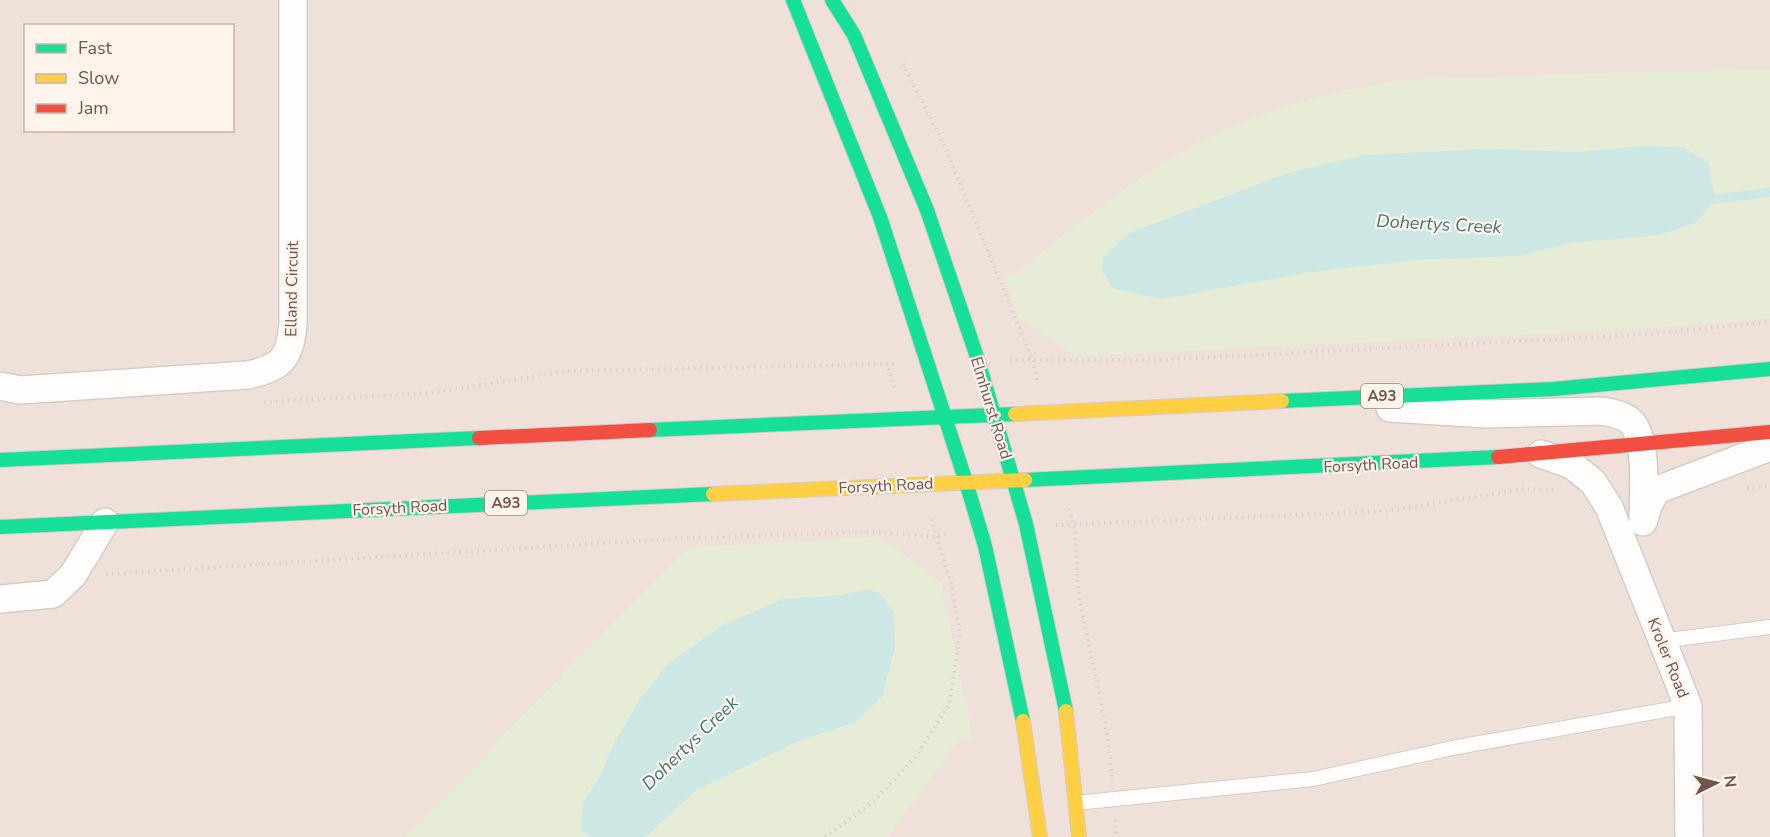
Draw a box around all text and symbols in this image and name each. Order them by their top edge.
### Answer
legend [24,24,234,132]
text: Fast [78,36,113,60]
text: Slow [78,66,119,90]
text: Jam [77,96,109,120]
water label: Dohertys Creek [1376,209,1503,239]
street label: Elland Circuit [280,241,304,337]
street label: Elmhurst Road [965,354,1017,462]
road number: A93 [1361,384,1403,408]
street label: Forsyth Road [1323,452,1419,478]
street label: Forsyth Road [838,473,934,499]
road number: A93 [485,491,527,515]
street label: Forsyth Road [352,495,448,521]
street label: Kroler Road [1642,615,1694,701]
water label: Dohertys Creek [637,690,744,795]
north arrow [1686,753,1746,813]
text: N [1718,774,1741,789]

